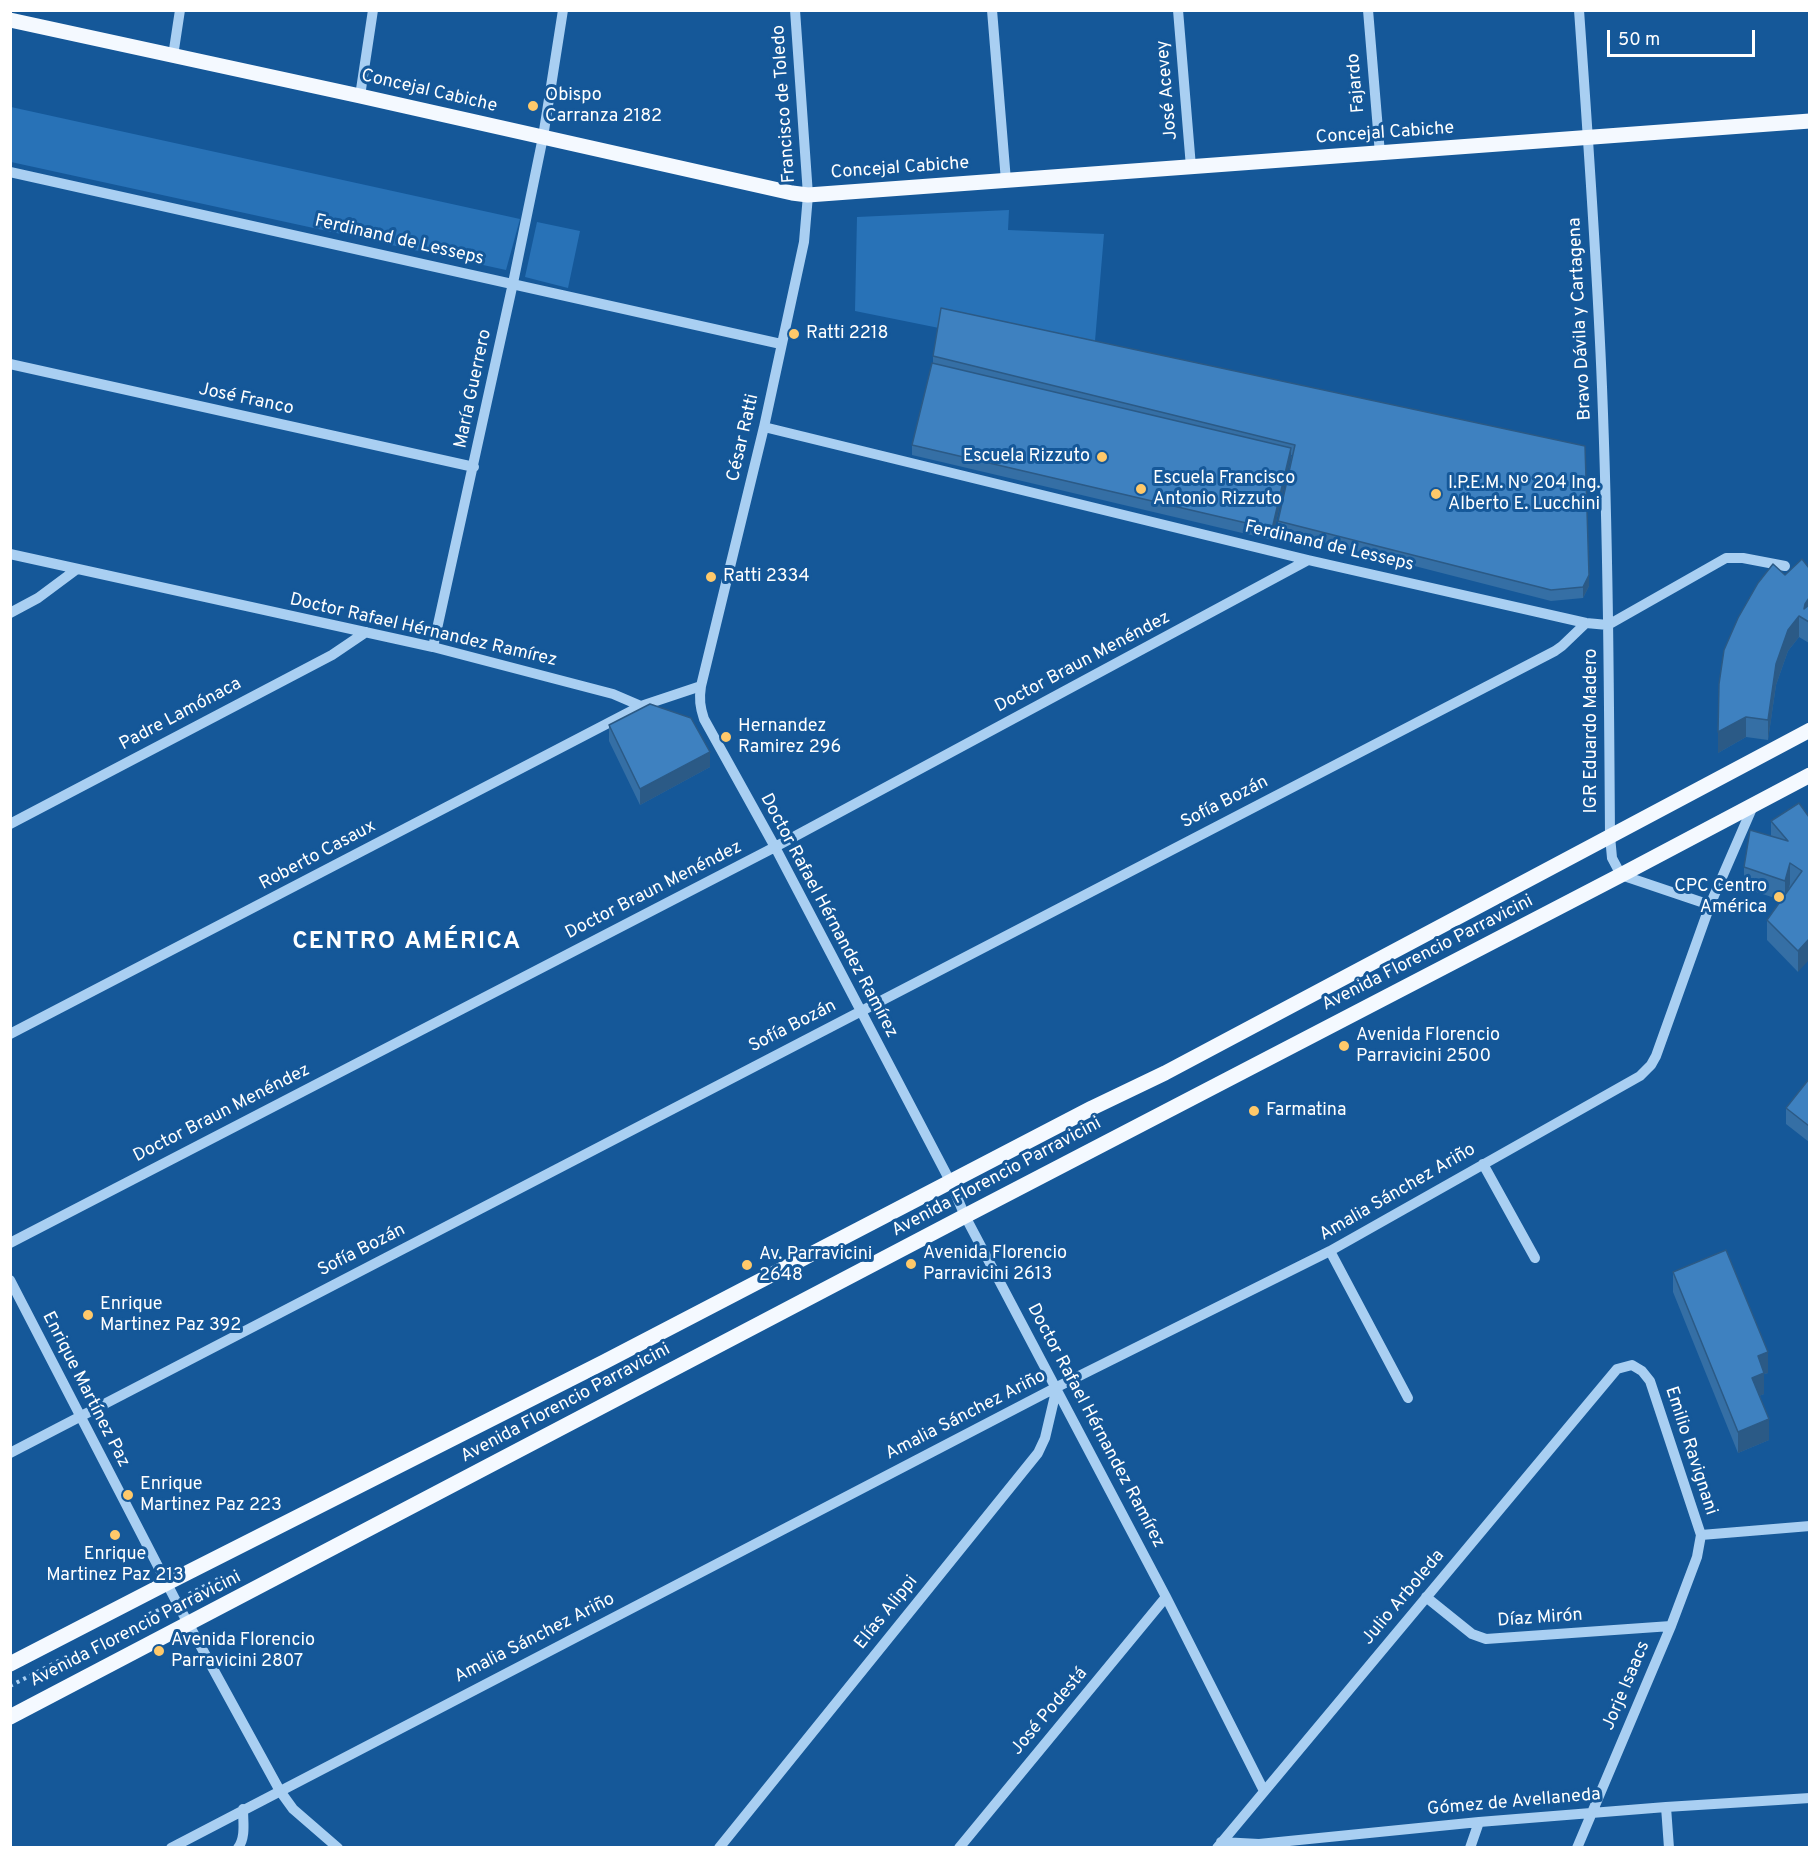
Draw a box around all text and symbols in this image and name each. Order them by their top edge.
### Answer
scale bar [1610,18,1758,56]
street label: Francisco de Toledo [769,24,801,184]
text: 50 m [1618,29,1660,52]
street label: José Acevey [1153,39,1183,141]
street label: Fajardo [1344,52,1370,114]
street label: Concejal Cabiche [359,66,499,118]
place label: Obispo Carranza 2182 [545,85,662,128]
marker: Obispo Carranza 2182 [526,99,540,113]
street label: Concejal Cabiche [1315,118,1455,150]
street label: Concejal Cabiche [830,153,970,185]
street label: Ferdinand de Lesseps [312,211,486,271]
street label: Bravo Dávila y Cartagena [1565,217,1597,421]
place label: Ratti 2218 [806,323,889,345]
marker: Ratti 2218 [787,327,801,341]
street label: María Guerrero [451,328,497,450]
street label: José Franco [197,379,295,421]
street label: César Ratti [723,392,765,484]
place label: Escuela Rizzuto [963,446,1090,468]
marker: Escuela Rizzuto [1095,450,1109,464]
place label: Escuela Francisco Antonio Rizzuto [1153,468,1295,510]
place label: I.P.E.M. Nº 204 Ing. Alberto E. Lucchini [1448,473,1601,516]
marker: Escuela Francisco Antonio Rizzuto [1134,482,1148,496]
marker: I.P.E.M. Nº 204 Ing. Alberto E. Lucchini [1429,487,1443,501]
street label: Ferdinand de Lesseps [1242,517,1416,577]
place label: Ratti 2334 [723,566,810,588]
marker: Ratti 2334 [704,570,718,584]
street label: Doctor Rafael Hérnandez Ramírez [287,590,559,672]
street label: Doctor Braun Menéndez [992,608,1174,718]
street label: IGR Eduardo Madero [1581,648,1603,814]
street label: Padre Lamónaca [116,674,246,756]
place label: Hernandez Ramirez 296 [738,716,841,758]
marker: Hernandez Ramirez 296 [719,730,733,744]
street label: Sofía Bozán [1178,772,1272,834]
street label: Doctor Rafael Hérnandez Ramírez [754,790,902,1042]
street label: Roberto Casaux [256,816,380,896]
street label: Doctor Braun Menéndez [562,837,746,945]
place label: CPC Centro América [1674,876,1767,918]
marker: CPC Centro América [1772,890,1786,904]
street label: Avenida Florencio Parravicini [1319,891,1537,1017]
district label: CENTRO AMÉRICA [292,929,522,957]
street label: Sofía Bozán [746,996,840,1058]
place label: Avenida Florencio Parravicini 2500 [1356,1025,1500,1068]
marker: Avenida Florencio Parravicini 2500 [1337,1039,1351,1053]
street label: Doctor Braun Menéndez [130,1060,314,1168]
place label: Farmatina [1266,1100,1347,1122]
marker: Farmatina [1247,1104,1261,1118]
street label: Avenida Florencio Parravicini [889,1114,1105,1242]
street label: Amalia Sánchez Ariño [1316,1139,1480,1247]
street label: Sofía Bozán [315,1220,409,1282]
place label: Avenida Florencio Parravicini 2613 [923,1243,1067,1286]
place label: Av. Parravicini 2648 [759,1244,872,1286]
marker: Avenida Florencio Parravicini 2613 [904,1257,918,1271]
marker: Av. Parravicini 2648 [740,1258,754,1272]
place label: Enrique Martinez Paz 392 [100,1294,241,1336]
street label: Doctor Rafael Hérnandez Ramírez [1021,1300,1169,1552]
marker: Enrique Martinez Paz 392 [81,1308,95,1322]
street label: Enrique Martínez Paz [36,1309,134,1471]
street label: Avenida Florencio Parravicini [458,1340,674,1468]
street label: Amalia Sánchez Ariño [882,1366,1050,1466]
street label: Emilio Ravignani [1659,1384,1721,1518]
place label: Enrique Martinez Paz 223 [140,1474,282,1516]
marker: Enrique Martinez Paz 223 [121,1488,135,1502]
marker: Enrique Martinez Paz 213 [108,1528,122,1542]
place label: Enrique Martinez Paz 213 [46,1544,184,1586]
street label: Julio Arboleda [1358,1546,1450,1650]
street label: Avenida Florencio Parravicini [27,1567,245,1693]
street label: Elías Alippi [851,1572,923,1654]
street label: Amalia Sánchez Ariño [451,1589,619,1689]
street label: Díaz Mirón [1497,1605,1583,1633]
place label: Avenida Florencio Parravicini 2807 [171,1630,315,1672]
street label: Jorje Isaacs [1599,1638,1655,1734]
marker: Avenida Florencio Parravicini 2807 [152,1644,166,1658]
street label: José Podestá [1007,1664,1093,1760]
street label: Gómez de Avellaneda [1426,1785,1602,1821]

